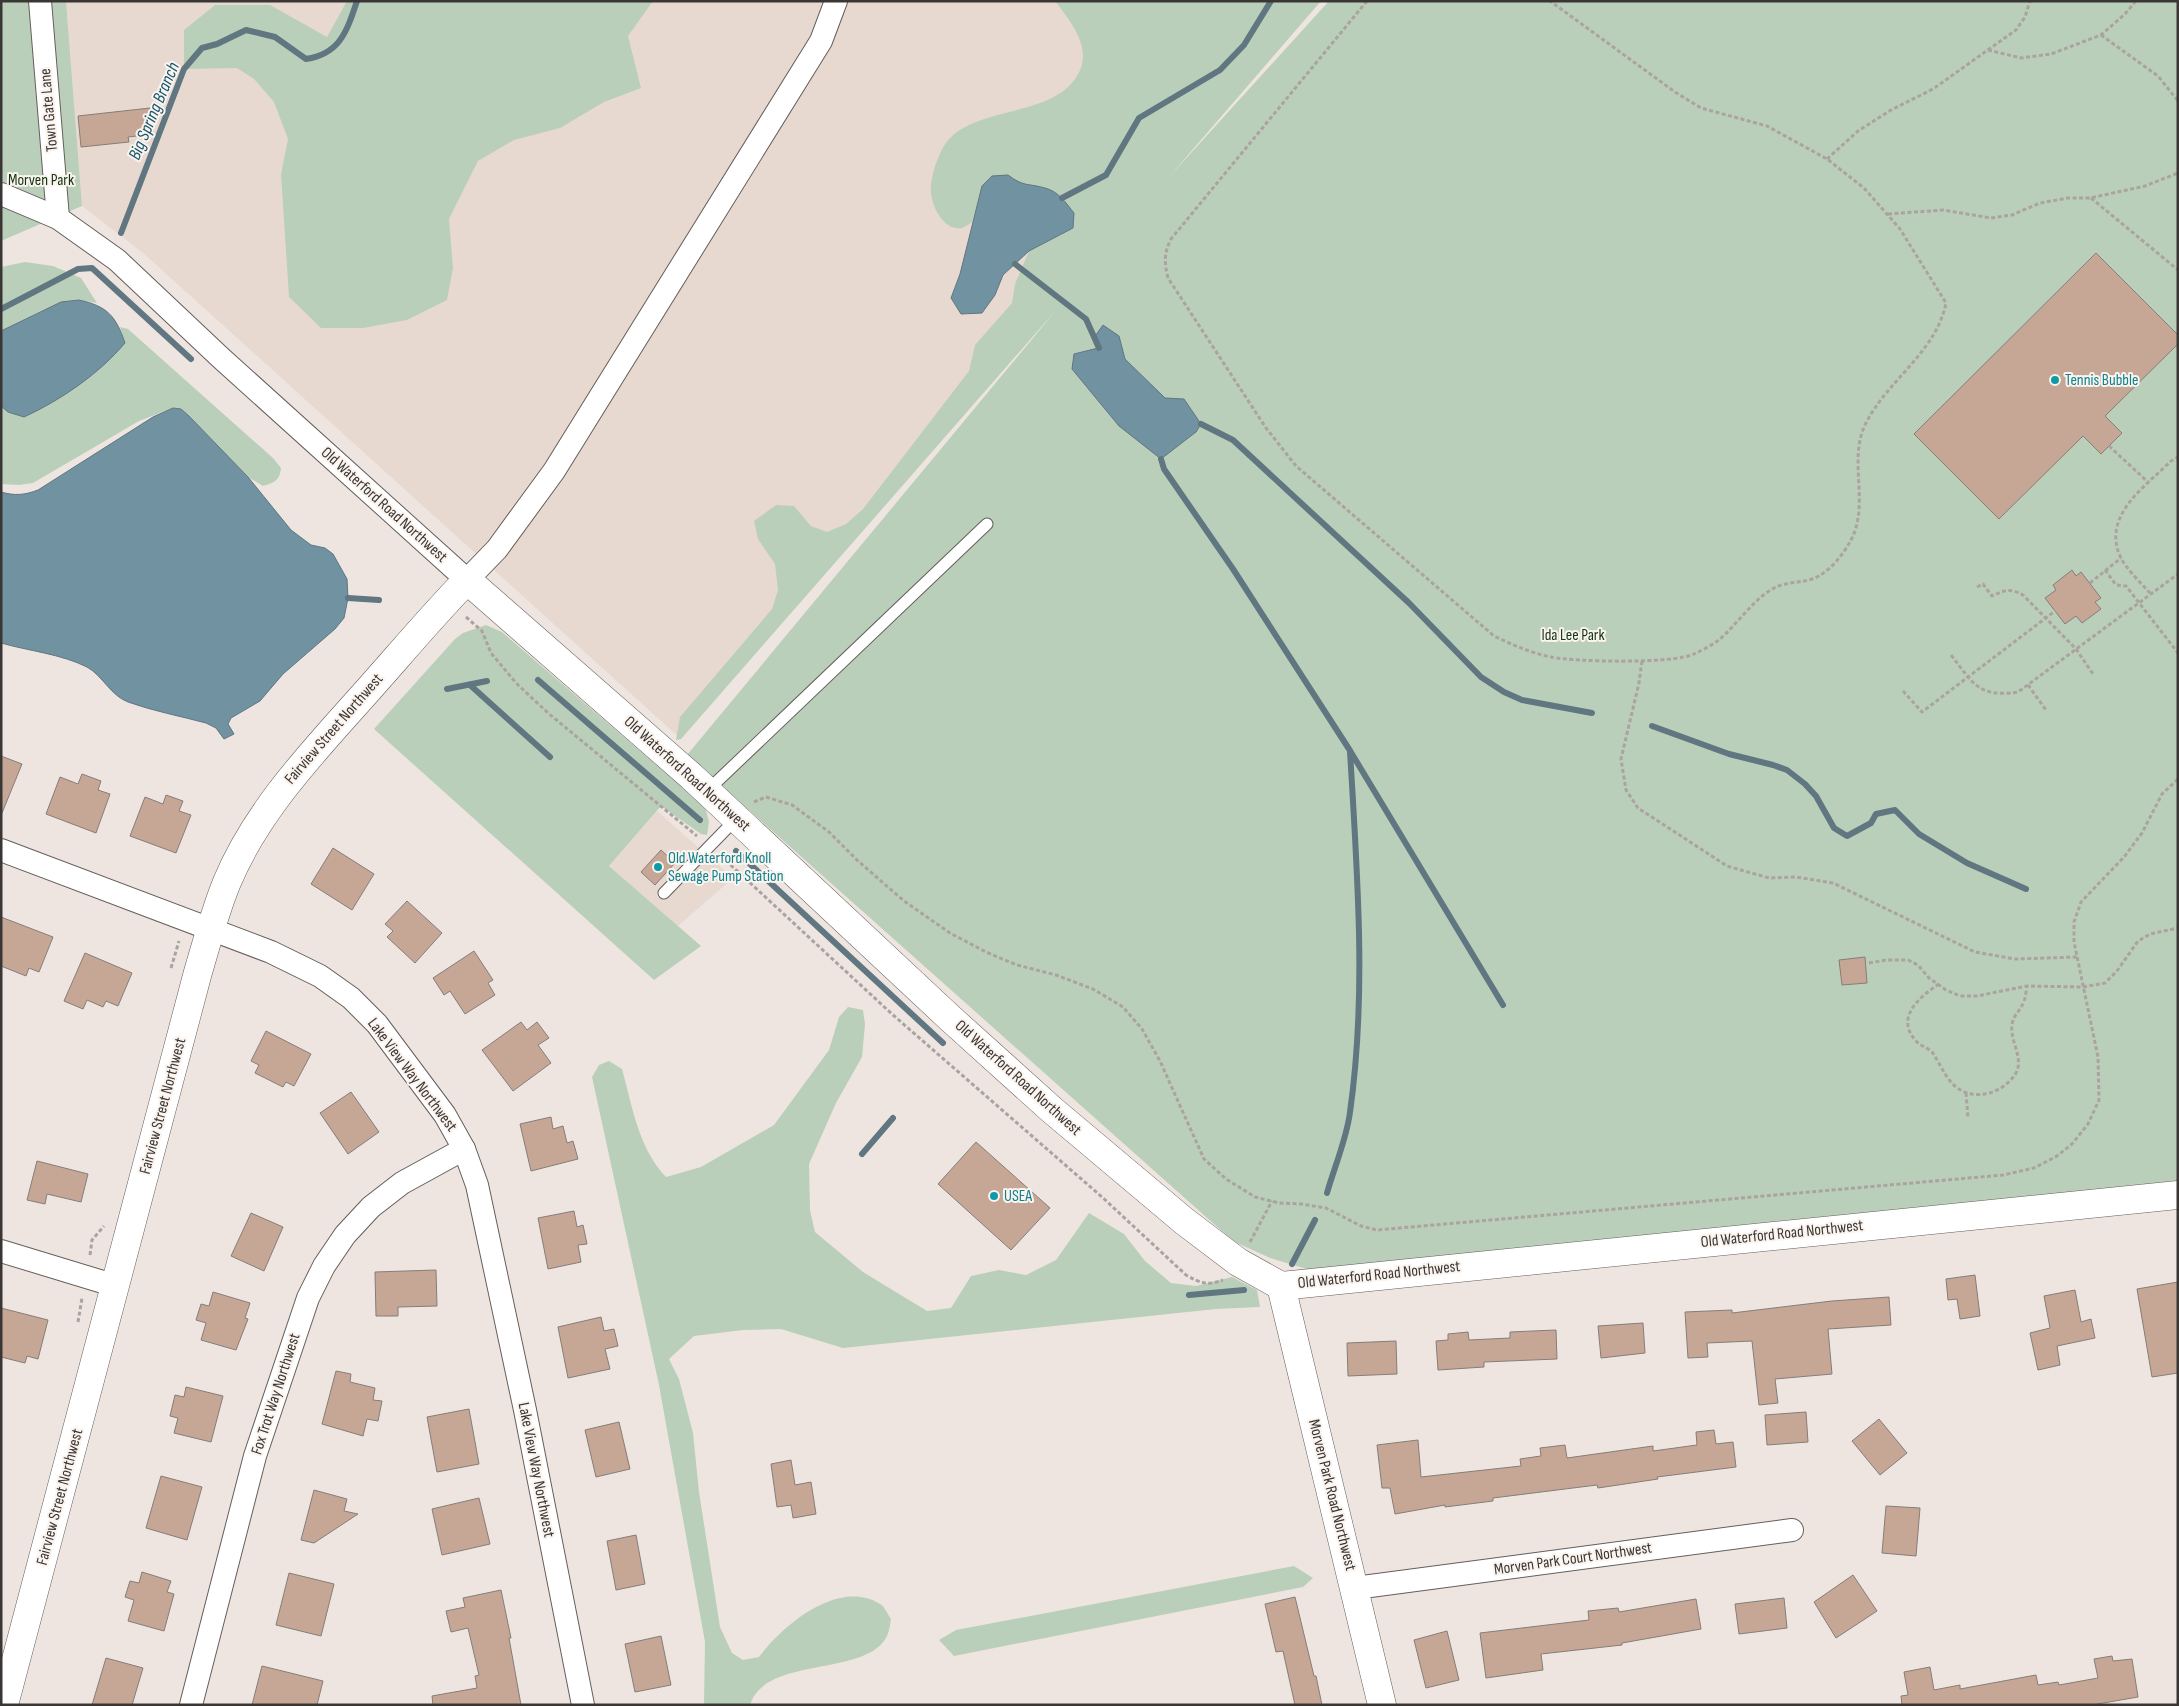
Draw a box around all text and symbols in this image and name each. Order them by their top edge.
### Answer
water label: Big Spring Branch [124,59,184,163]
street label: Town Gate Lane [36,68,62,152]
park label: Morven Park [8,171,74,190]
place label: Tennis Bubble [2065,371,2138,390]
marker: Tennis Bubble [2049,374,2061,386]
street label: Old Waterford Road Northwest [317,443,451,567]
park label: Ida Lee Park [1541,626,1605,645]
street label: Fairview Street Northwest [281,670,387,788]
street label: Old Waterford Road Northwest [620,712,754,836]
place label: Old Waterford Knoll Sewage Pump Station [668,849,784,886]
marker: Old Waterford Knoll Sewage Pump Station [652,861,664,873]
street label: Lake View Way Northwest [363,1015,461,1136]
street label: Old Waterford Road Northwest [951,1016,1085,1140]
street label: Fairview Street Northwest [136,1036,190,1176]
place label: USEA [1004,1187,1032,1206]
marker: USEA [988,1190,1000,1202]
street label: Old Waterford Road Northwest [1700,1216,1864,1252]
street label: Old Waterford Road Northwest [1297,1257,1461,1293]
street label: Fox Trot Way Northwest [247,1331,305,1457]
street label: Lake View Way Northwest [514,1401,558,1539]
street label: Morven Park Road Northwest [1304,1417,1360,1573]
street label: Fairview Street Northwest [33,1427,87,1567]
street label: Morven Park Court Northwest [1493,1539,1653,1579]

